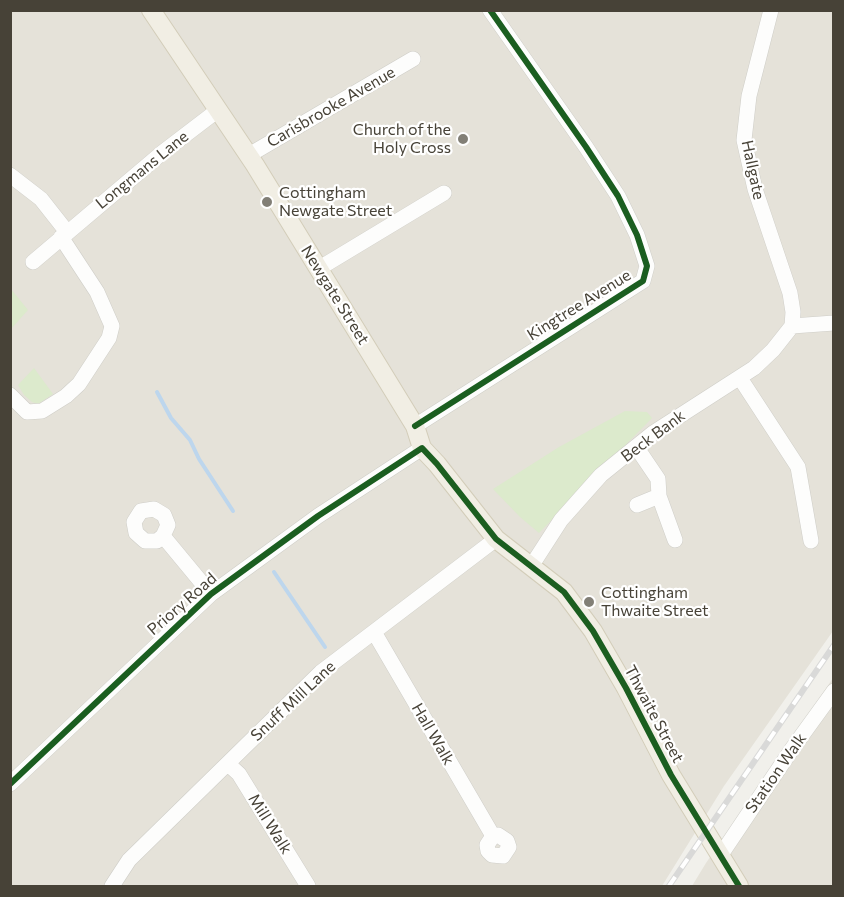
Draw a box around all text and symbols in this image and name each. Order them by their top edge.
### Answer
street label: Carisbrooke Avenue [263,62,399,152]
place label: Church of the Holy Cross [353,120,451,158]
street label: Longmans Lane [92,127,192,213]
marker: Church of the Holy Cross [456,132,470,146]
street label: Hallgate [737,139,769,201]
place label: Cottingham Newgate Street [279,183,392,221]
marker: Cottingham Newgate Street [260,195,274,209]
street label: Newgate Street [297,242,373,348]
street label: Kingtree Avenue [524,265,634,345]
street label: Beck Bank [617,406,689,466]
street label: Priory Road [144,569,220,639]
place label: Cottingham Thwaite Street [601,583,709,621]
marker: Cottingham Thwaite Street [582,595,596,609]
street label: Snuff Mill Lane [247,657,339,745]
street label: Thwaite Street [620,662,688,766]
street label: Hall Walk [408,700,458,768]
street label: Station Walk [741,729,811,817]
street label: Mill Walk [244,790,296,858]

